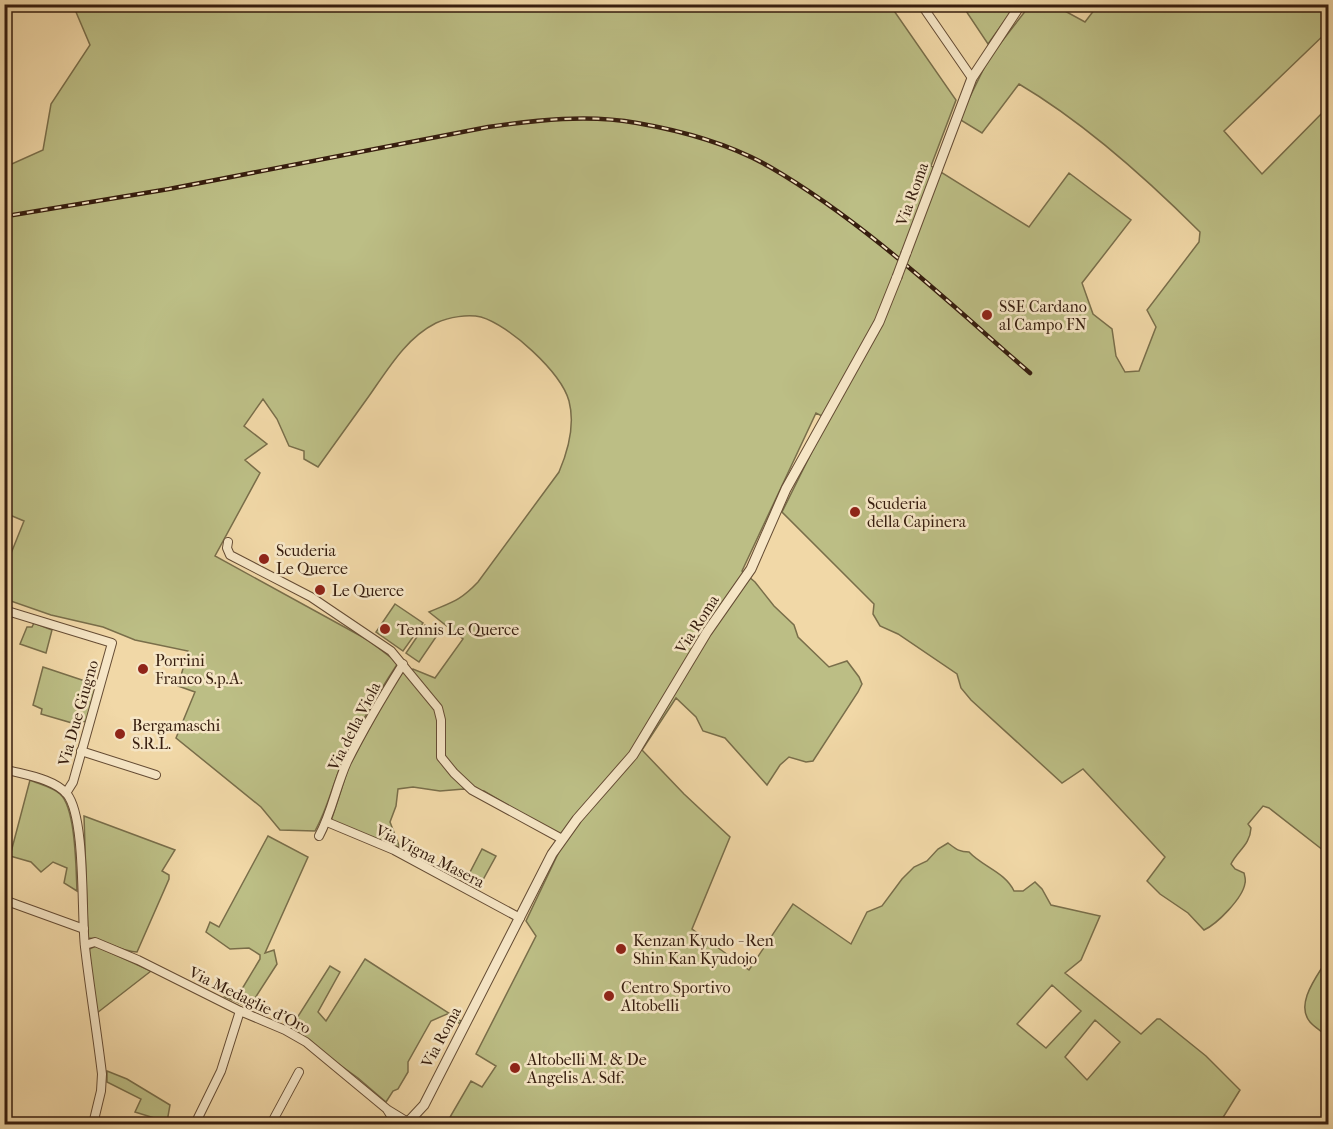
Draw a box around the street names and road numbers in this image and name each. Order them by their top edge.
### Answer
street label: Via Roma [891,159,932,229]
street label: Via Roma [670,591,723,658]
street label: Via Due Giugno [54,658,102,769]
street label: Via della Viola [323,678,385,774]
street label: Via Vigna Masera [371,820,488,892]
street label: Via Medaglie d'Oro [185,962,314,1038]
street label: Via Roma [417,1003,465,1072]

